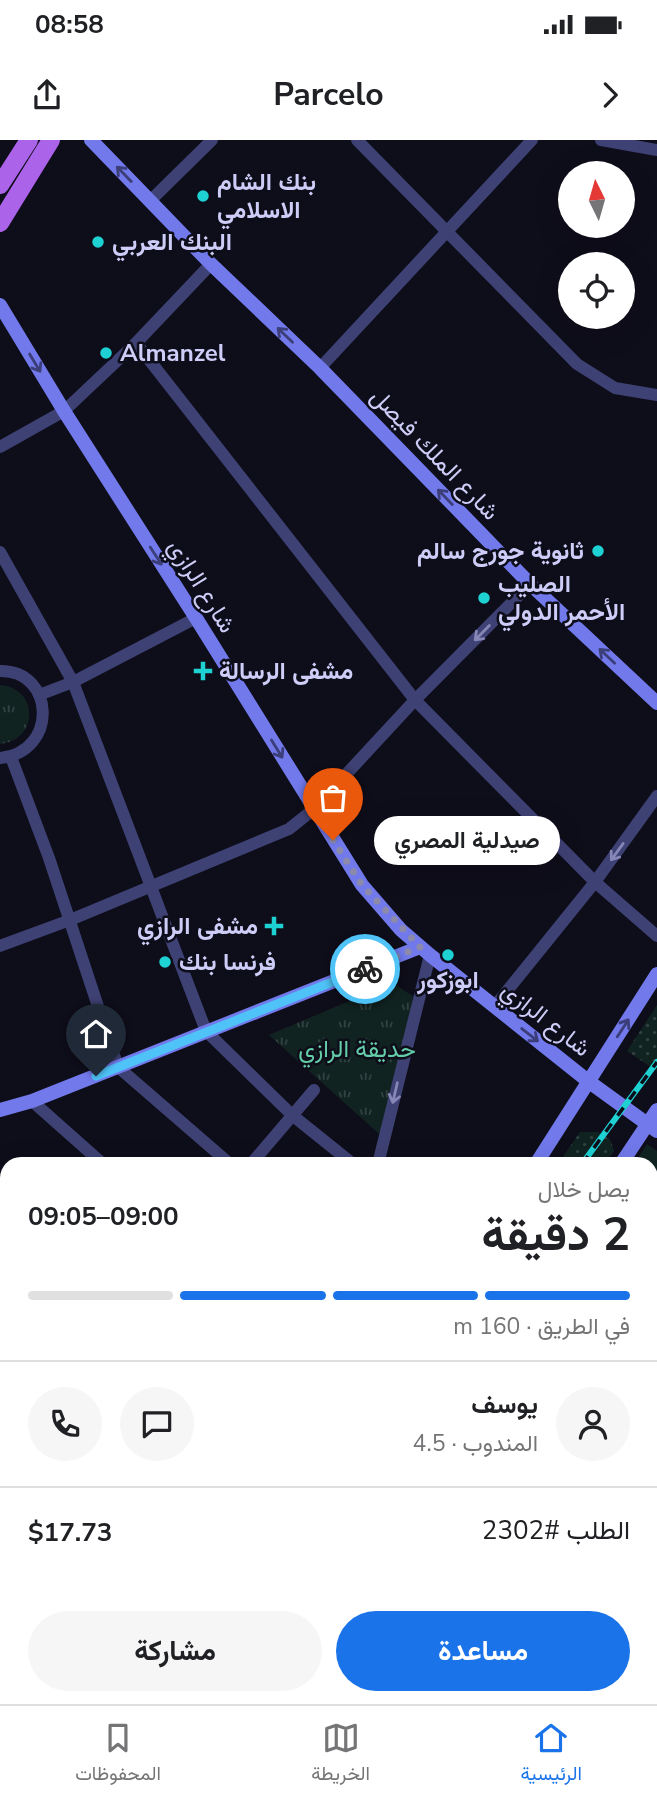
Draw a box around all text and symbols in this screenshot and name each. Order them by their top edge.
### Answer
text: 08:58 [35,7,104,42]
text: Parcelo [273,73,384,116]
icon: share [28,76,66,114]
icon: forward [591,76,629,114]
north arrow [558,161,635,238]
map controls [558,161,635,329]
one-way arrow [116,166,133,183]
place label: بنك الشام الاسلامي [217,166,316,230]
marker: بنك الشام الاسلامي [195,188,211,204]
place label: البنك العربي [112,226,232,262]
marker: البنك العربي [90,234,106,250]
button: locate [558,252,635,329]
one-way arrow [277,326,294,343]
place label: Almanzel [120,337,226,369]
marker: Almanzel [98,345,114,361]
one-way arrow [29,353,43,373]
street label: شارع الملك فيصل [364,381,506,527]
one-way arrow [437,489,454,506]
street label: شارع الرازي [158,533,243,641]
place label: ثانوية جورج سالم [417,535,584,567]
marker: ثانوية جورج سالم [590,543,606,559]
one-way arrow [149,546,164,565]
place label: الصليب الأحمر الدولي [498,568,625,632]
marker: الصليب الأحمر الدولي [476,590,492,606]
one-way arrow [473,624,490,641]
one-way arrow [599,648,616,665]
place label: مشفى الرسالة [219,655,353,687]
marker: مشفى الرسالة [193,661,213,681]
one-way arrow [270,738,284,758]
pin [303,768,363,840]
icon: bag [314,779,352,817]
callout: صيدلية المصري [375,816,560,864]
text: صيدلية المصري [394,825,540,856]
one-way arrow [610,842,625,861]
place label: مشفى الرازي [137,910,258,946]
marker: مشفى الرازي [264,916,284,936]
courier [330,934,400,1004]
place label: فرنسا بنك [179,946,276,978]
marker: ابوزكور [440,947,456,963]
icon: bike [346,950,384,988]
marker: فرنسا بنك [157,954,173,970]
place label: ابوزكور [416,964,479,996]
street label: شارع الرازي [493,974,597,1066]
pin [66,1004,126,1076]
icon: home [77,1015,115,1053]
one-way arrow [616,1018,630,1038]
one-way arrow [521,1028,539,1043]
park label: حديقة الرازي [298,1033,416,1068]
one-way arrow [388,1081,401,1104]
text: يصل خلال [538,1174,630,1205]
text: 09:00–09:05 [28,1199,179,1234]
text: 2 دقيقة [482,1203,630,1266]
text: في الطريق · 160 m [453,1311,630,1342]
button: phone [28,1387,102,1461]
button: chat [120,1387,194,1461]
text: يوسف [471,1387,538,1422]
button: person [556,1387,630,1461]
text: المندوب · 4.5 [413,1428,538,1459]
text: الطلب #2302 [482,1513,630,1548]
text: $17.73 [28,1515,112,1550]
button: مشاركة [28,1611,322,1691]
button: مساعدة [336,1611,630,1691]
tab: المحفوظات [75,1719,161,1790]
tab: الخريطة [311,1719,370,1790]
tab: الرئيسية [520,1719,582,1790]

